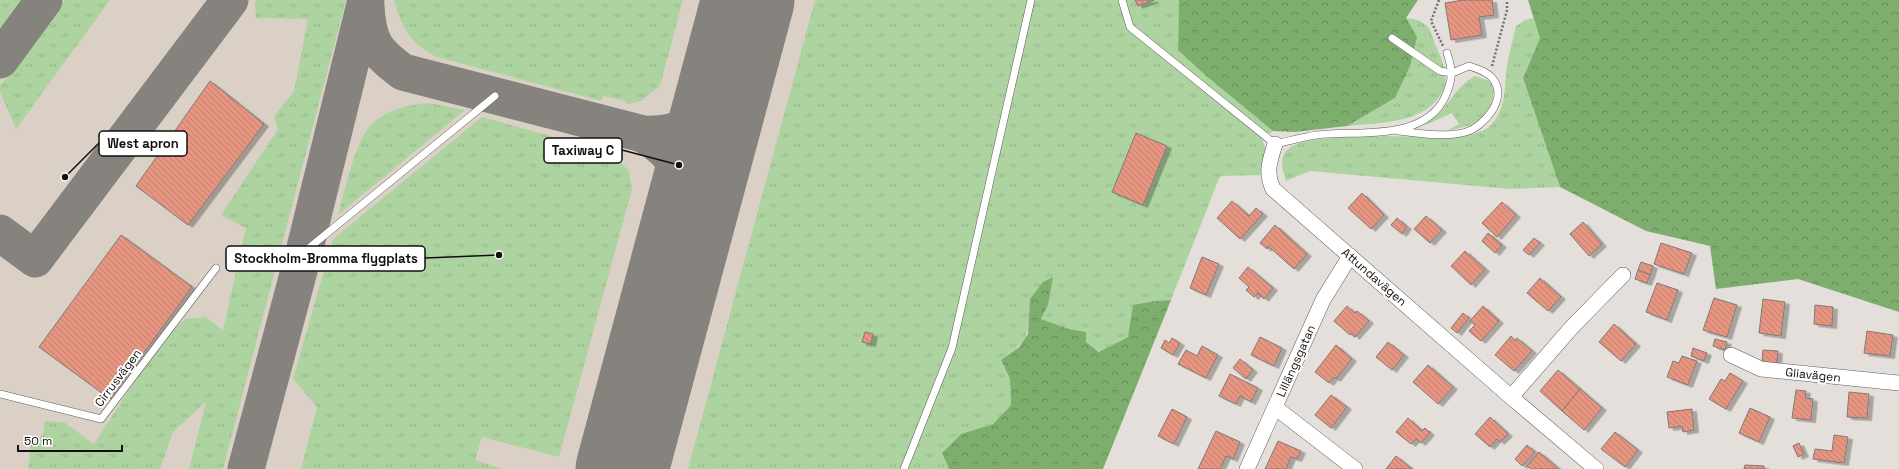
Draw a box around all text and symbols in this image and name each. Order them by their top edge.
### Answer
callout: West apron [99,131,187,156]
text: West apron [107,135,179,152]
callout: Taxiway C [544,138,622,163]
text: Taxiway C [552,142,614,159]
street label: Attundavägen [1338,244,1410,310]
callout: Stockholm-Bromma flygplats [226,246,425,271]
text: Stockholm-Bromma flygplats [234,250,418,267]
street label: Lillängsgatan [1273,322,1319,400]
street label: Cirrusvägen [91,346,145,410]
street label: Gliavägen [1785,364,1841,386]
scale bar [18,427,122,453]
text: 50 m [24,433,52,449]

